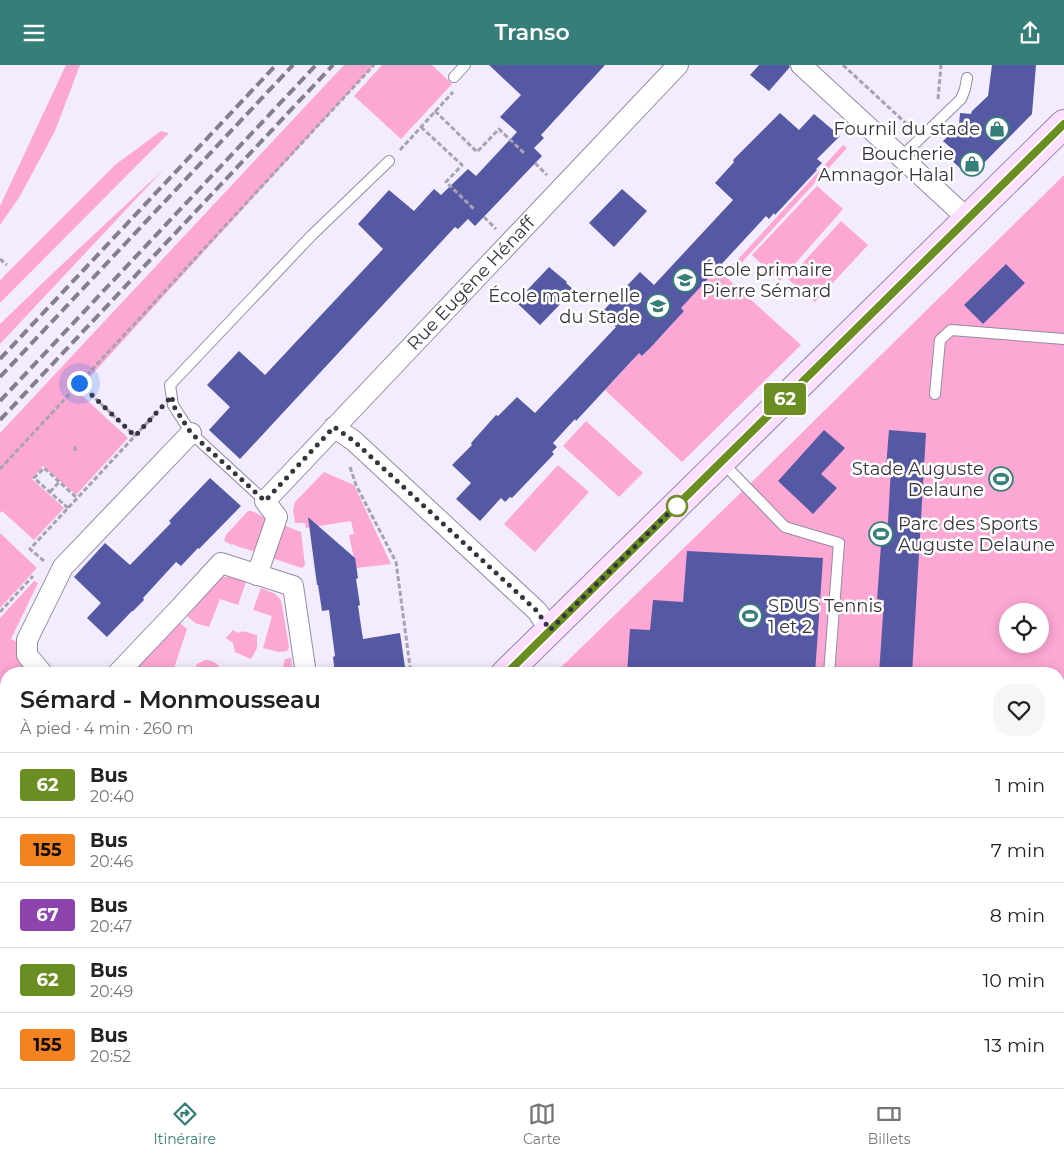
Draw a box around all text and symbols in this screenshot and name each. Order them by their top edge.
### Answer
icon: menu [20,19,48,47]
text: Transo [494,19,570,46]
icon: share [1016,19,1044,47]
shop icon: Fournil du stade [984,116,1010,142]
place label: Fournil du stade [833,118,980,140]
place label: Boucherie Amnagor Halal [818,143,954,186]
shop icon: Boucherie Amnagor Halal [959,151,985,177]
street label: Rue Eugène Hénaff [402,211,540,355]
place label: École primaire Pierre Sémard [702,259,832,302]
school or university icon: École primaire Pierre Sémard [672,267,698,293]
place label: École maternelle du Stade [488,285,640,328]
school or university icon: École maternelle du Stade [645,293,671,319]
your location [67,371,92,396]
line badge: 62 [762,383,808,415]
text: 62 [774,388,796,410]
place label: Stade Auguste Delaune [852,458,984,501]
sports icon: Stade Auguste Delaune [988,466,1014,492]
unlabelled marker [666,495,688,517]
place label: Parc des Sports Auguste Delaune [898,513,1055,556]
sports icon: Parc des Sports Auguste Delaune [868,521,894,547]
place label: SDUS Tennis 1 et 2 [768,595,882,638]
sports icon: SDUS Tennis 1 et 2 [737,603,763,629]
map controls [999,603,1049,653]
button: locate [999,603,1049,653]
button: heart [993,684,1045,736]
text: Sémard - Monmousseau [20,685,321,714]
text: À pied · 4 min · 260 m [20,719,194,738]
text: Bus [90,764,128,787]
text: 62 [36,774,59,796]
text: 1 min [995,774,1045,797]
text: 20:40 [90,787,134,806]
text: Bus [90,829,128,852]
text: 155 [33,839,62,861]
text: 7 min [991,839,1045,862]
text: 20:46 [90,852,133,871]
text: Bus [90,894,128,917]
text: 67 [36,904,59,926]
text: 8 min [990,904,1045,927]
text: 20:47 [90,917,132,936]
text: Bus [90,959,128,982]
text: 62 [36,969,59,991]
text: 10 min [982,969,1045,992]
text: 20:49 [90,982,133,1001]
text: Bus [90,1024,128,1047]
text: 155 [33,1034,62,1056]
text: 13 min [984,1034,1045,1057]
text: 20:52 [90,1047,131,1066]
tab: Itinéraire [153,1100,216,1148]
tab: Carte [523,1100,561,1148]
tab: Billets [868,1100,911,1148]

